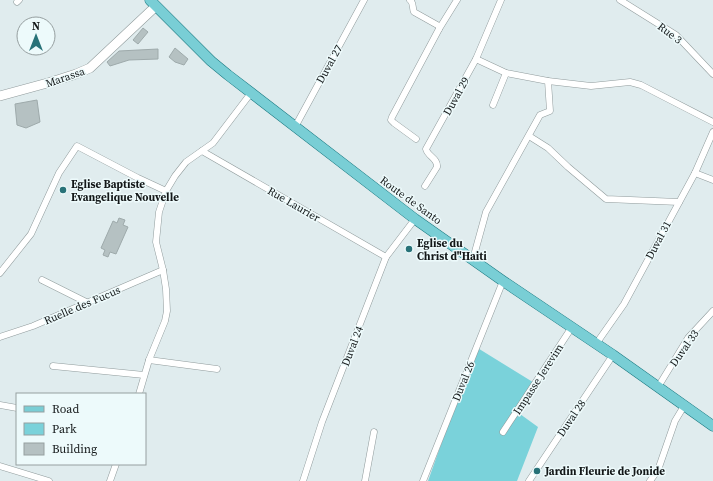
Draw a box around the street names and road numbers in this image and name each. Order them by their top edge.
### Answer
street label: Rue 3 [654,19,685,48]
street label: Duval 27 [313,42,346,86]
street label: Marassa [44,64,87,91]
street label: Duval 29 [440,74,473,118]
street label: Route de Santo [377,173,445,228]
street label: Rue Laurier [265,183,323,226]
street label: Duval 31 [642,218,675,262]
street label: Ruelle des Fucus [42,282,123,328]
street label: Duval 24 [338,324,367,368]
street label: Duval 33 [666,326,703,370]
street label: Impasse Jerevim [510,341,567,418]
street label: Duval 26 [449,359,478,403]
street label: Duval 28 [554,397,589,440]

